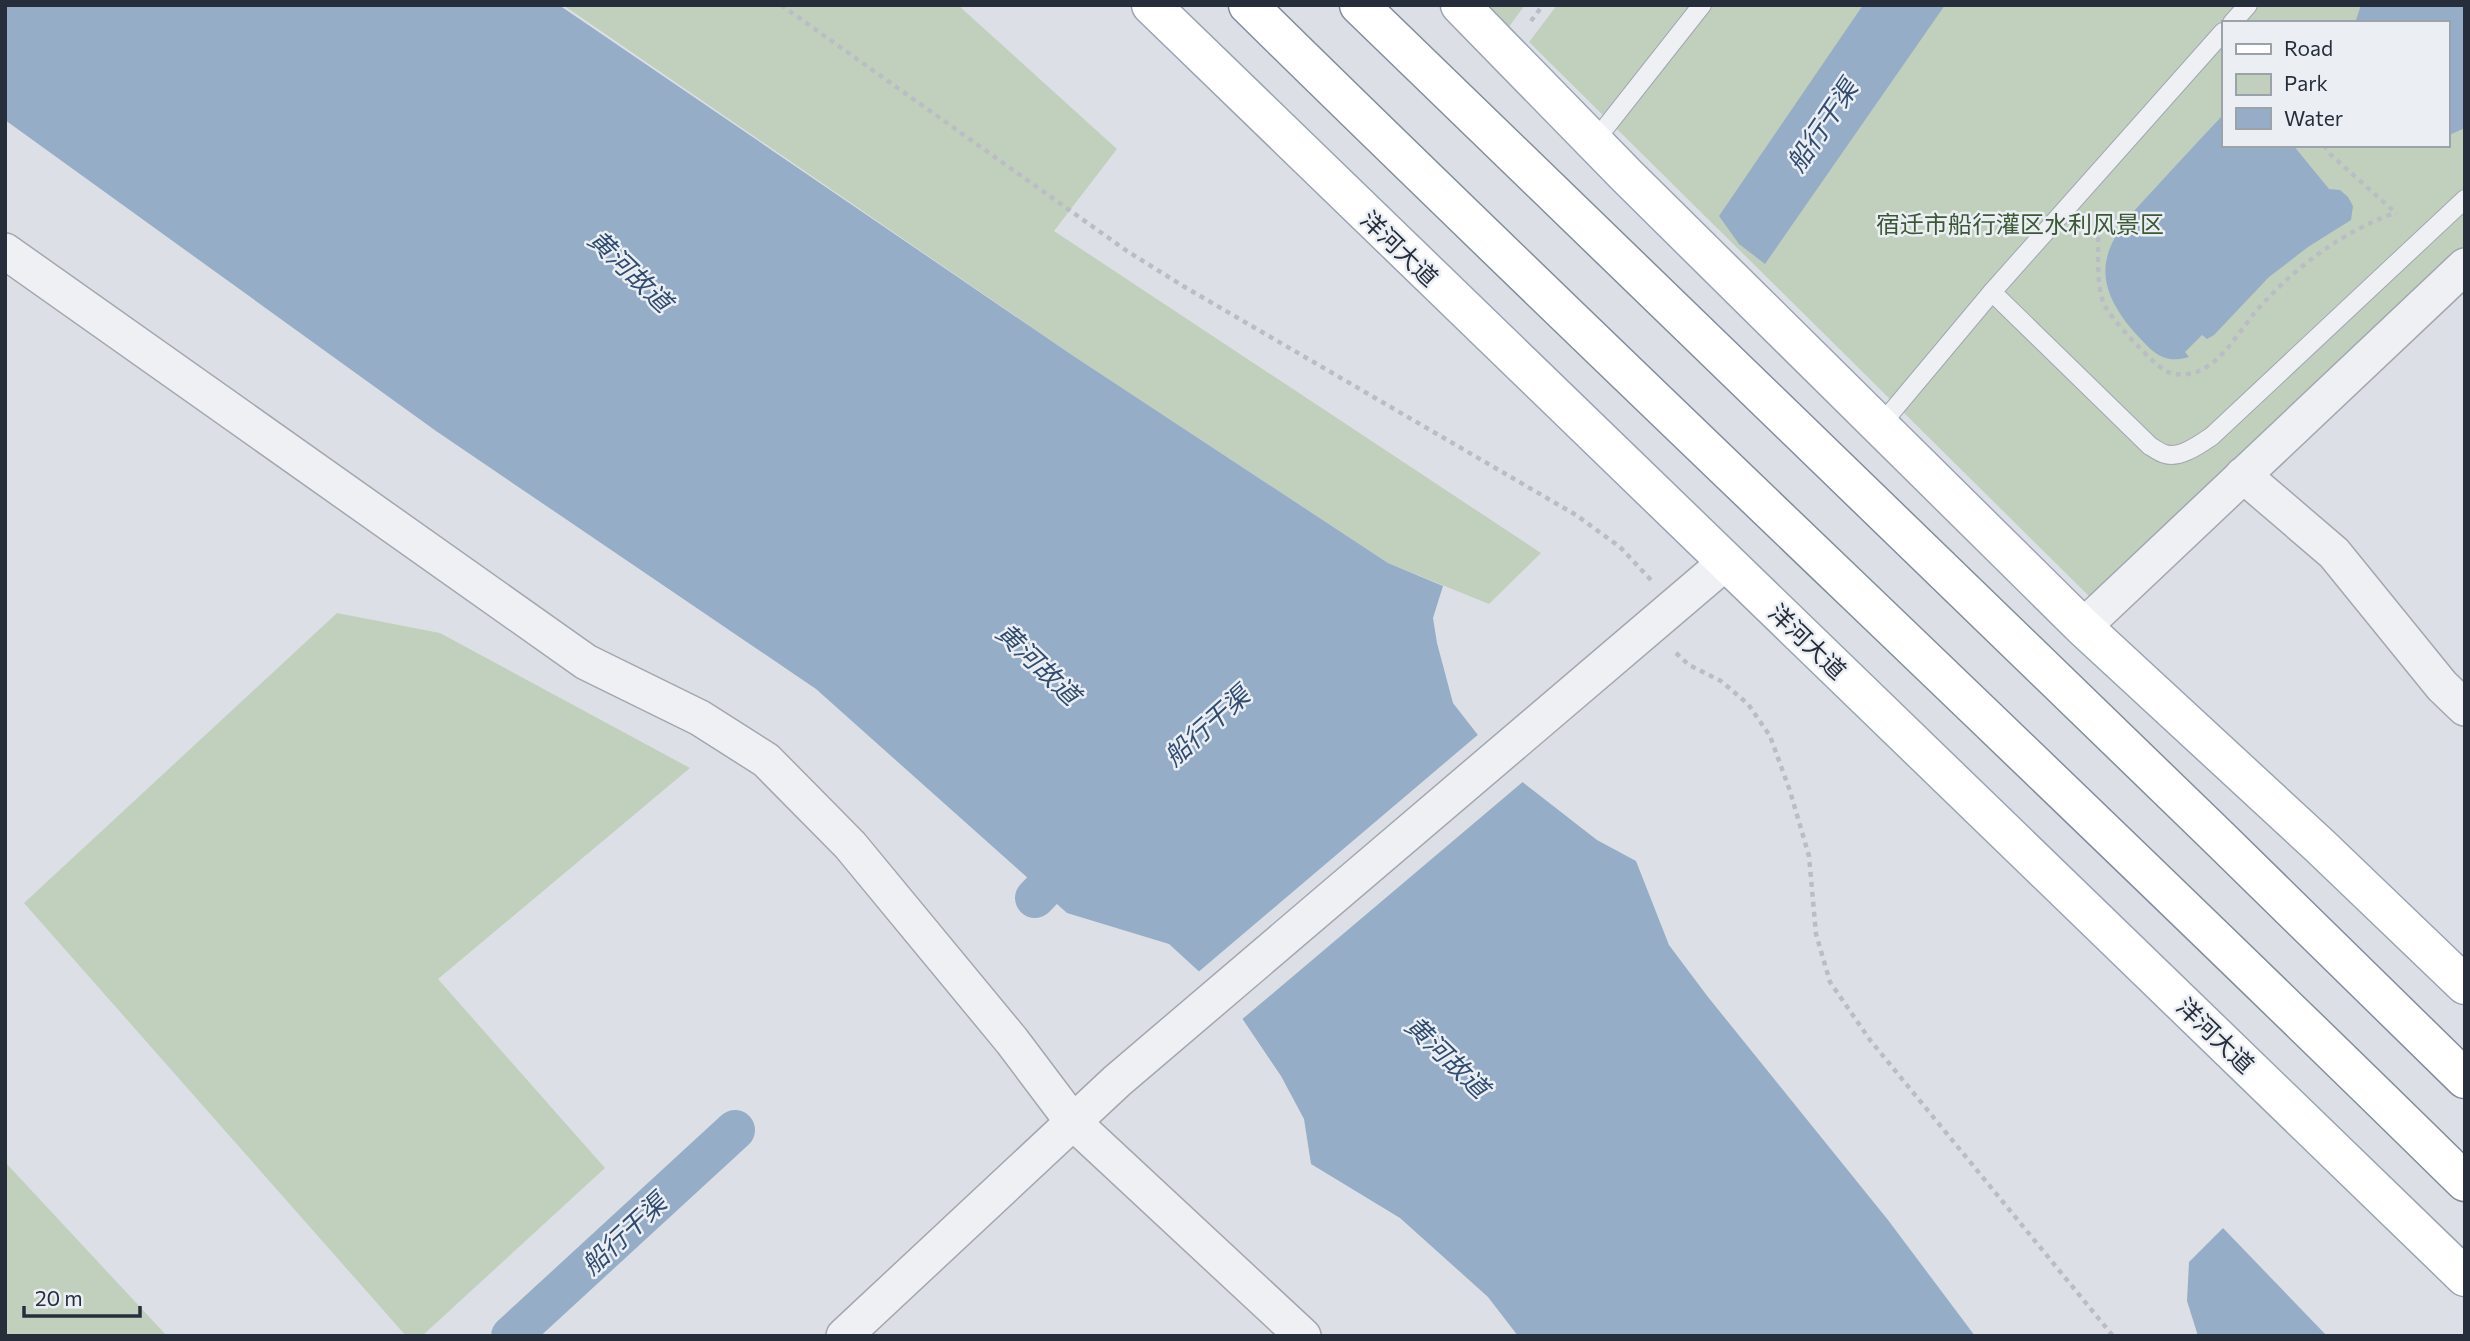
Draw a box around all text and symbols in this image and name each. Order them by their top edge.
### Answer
legend [2222,21,2449,147]
text: Road [2284,35,2333,60]
water label: 船行干渠 [1779,70,1865,177]
text: Park [2284,70,2328,95]
text: Water [2284,105,2343,130]
street label: 洋河大道 [1355,204,1445,292]
park label: 宿迁市船行灌区水利风景区 [1876,209,2164,238]
water label: 黄河故道 [583,223,682,320]
street label: 洋河大道 [1763,597,1853,685]
water label: 黄河故道 [991,616,1090,713]
water label: 船行干渠 [1157,676,1258,771]
street label: 洋河大道 [2171,991,2261,1079]
water label: 黄河故道 [1400,1009,1499,1106]
water label: 船行干渠 [574,1183,675,1280]
scale bar [24,1274,140,1318]
text: 20 m [35,1285,83,1310]

